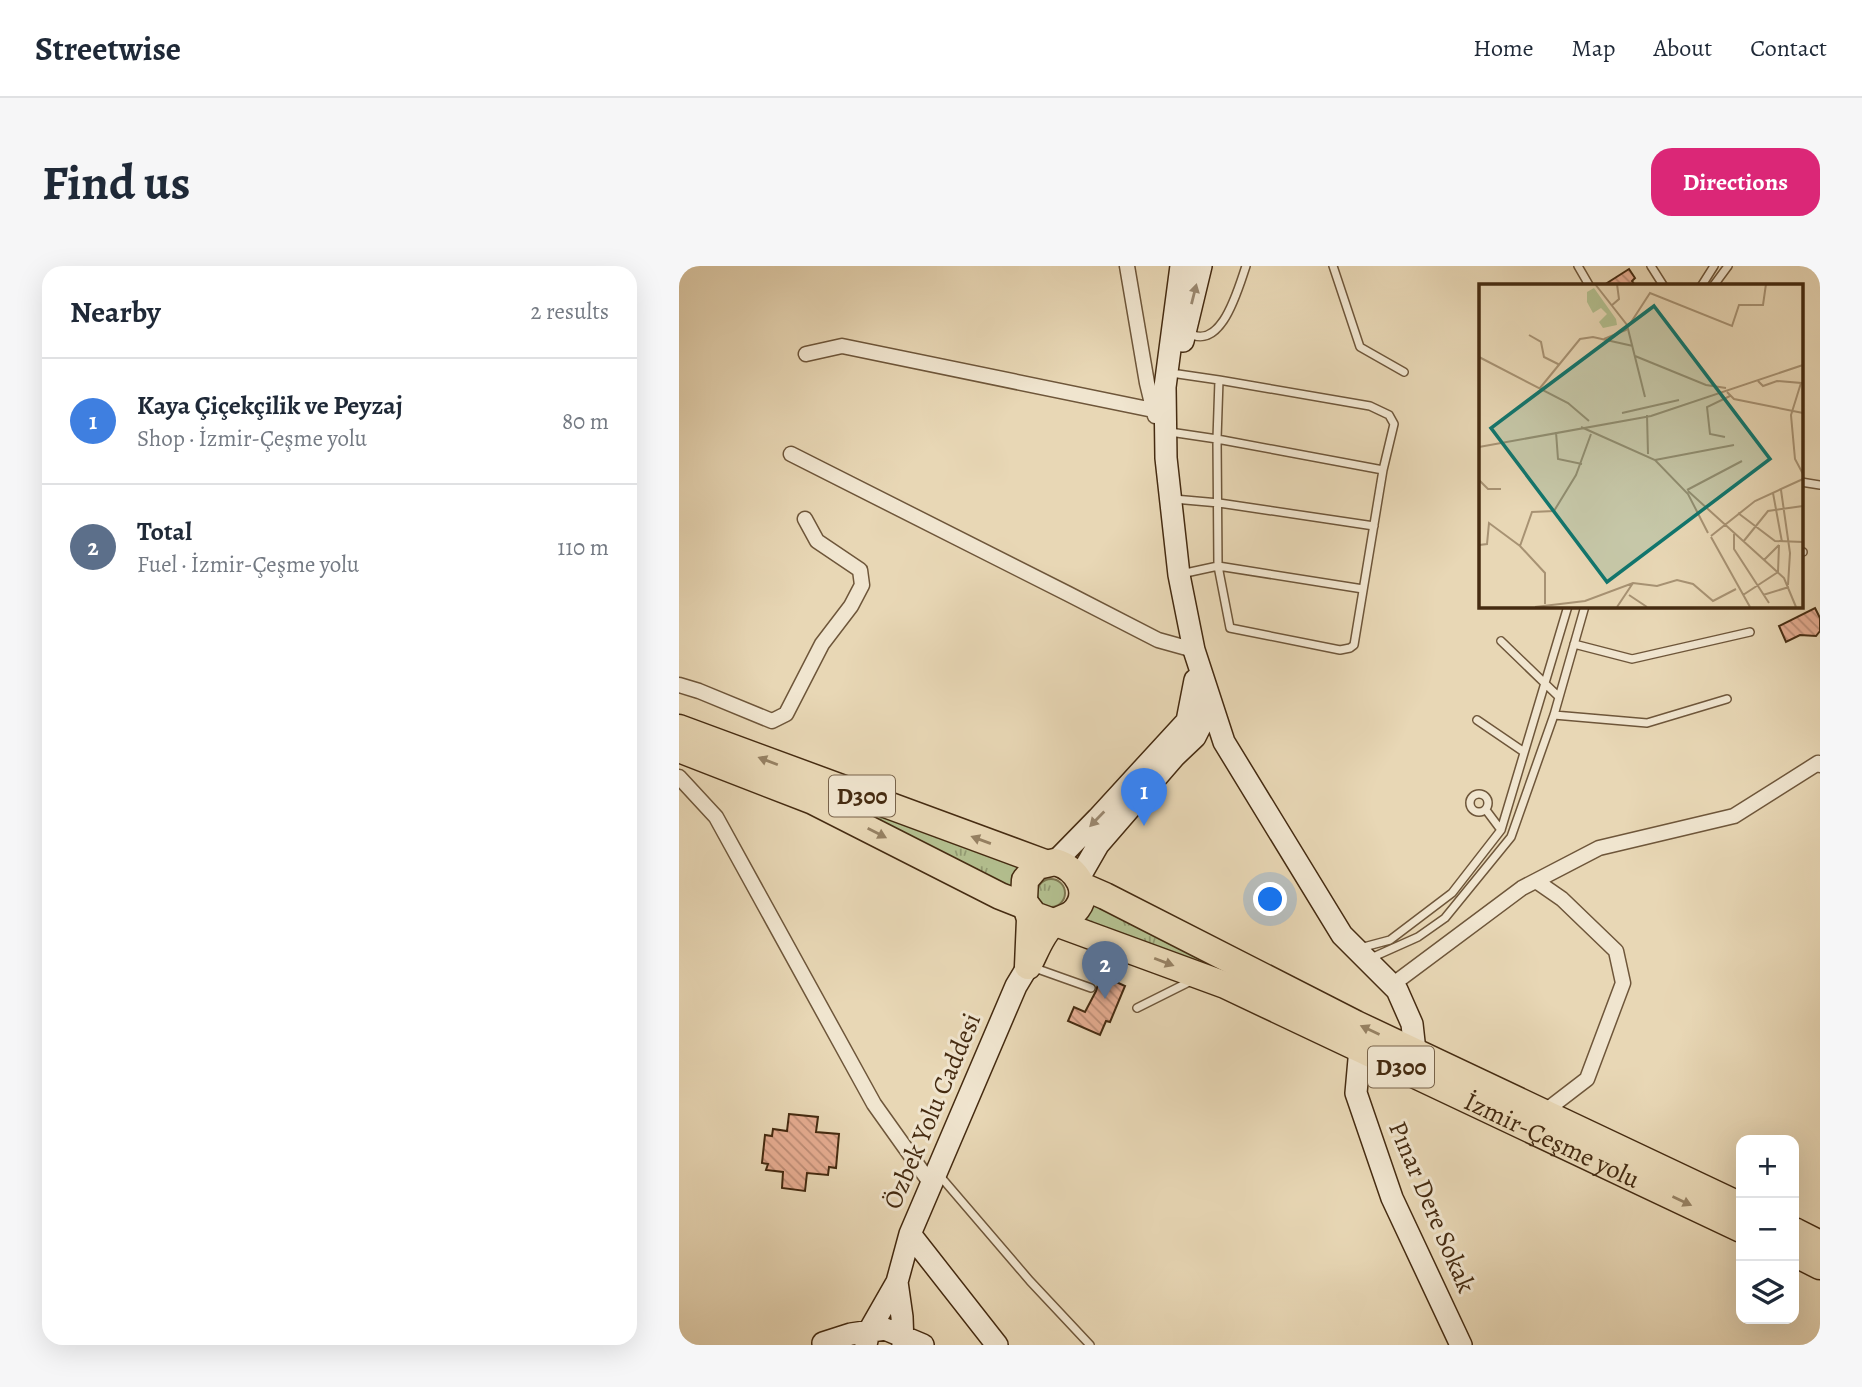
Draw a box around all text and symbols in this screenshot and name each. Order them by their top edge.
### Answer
text: Streetwise [35,26,181,71]
text: Home [1473,32,1534,64]
text: Map [1572,32,1616,64]
text: About [1654,32,1712,64]
text: Contact [1750,32,1827,64]
button: Directions [1651,148,1820,216]
text: Find us [42,149,190,216]
one-way arrow [1189,283,1200,305]
inset map [1479,284,1803,607]
text: Nearby [70,292,161,332]
text: 2 results [531,296,609,327]
text: Kaya Çiçekçilik ve Peyzaj [137,388,403,423]
text: 1 [89,406,97,437]
text: 80 m [562,406,609,437]
text: Shop · İzmir-Çeşme yolu [137,423,367,454]
text: Total [137,514,192,549]
text: 2 [87,532,99,563]
text: 110 m [557,532,609,563]
text: Fuel · İzmir-Çeşme yolu [137,549,359,580]
one-way arrow [757,755,778,766]
pin: 1 [1121,768,1167,826]
road number: D300 [829,775,895,816]
one-way arrow [1090,810,1106,827]
one-way arrow [867,828,887,839]
one-way arrow [970,835,991,846]
your location [1253,882,1287,916]
pin: 2 [1082,941,1128,999]
one-way arrow [1154,957,1175,968]
street label: Özbek Yolu Caddesi [875,1007,989,1215]
one-way arrow [1360,1024,1380,1036]
road number: D300 [1368,1046,1434,1088]
street label: İzmir-Çeşme yolu [1459,1083,1647,1197]
street label: Pınar Dere Sokak [1380,1116,1484,1298]
map controls [1736,1135,1799,1324]
button: + [1736,1135,1799,1198]
one-way arrow [1672,1195,1692,1207]
button: − [1736,1198,1799,1261]
button: layers [1736,1261,1799,1324]

